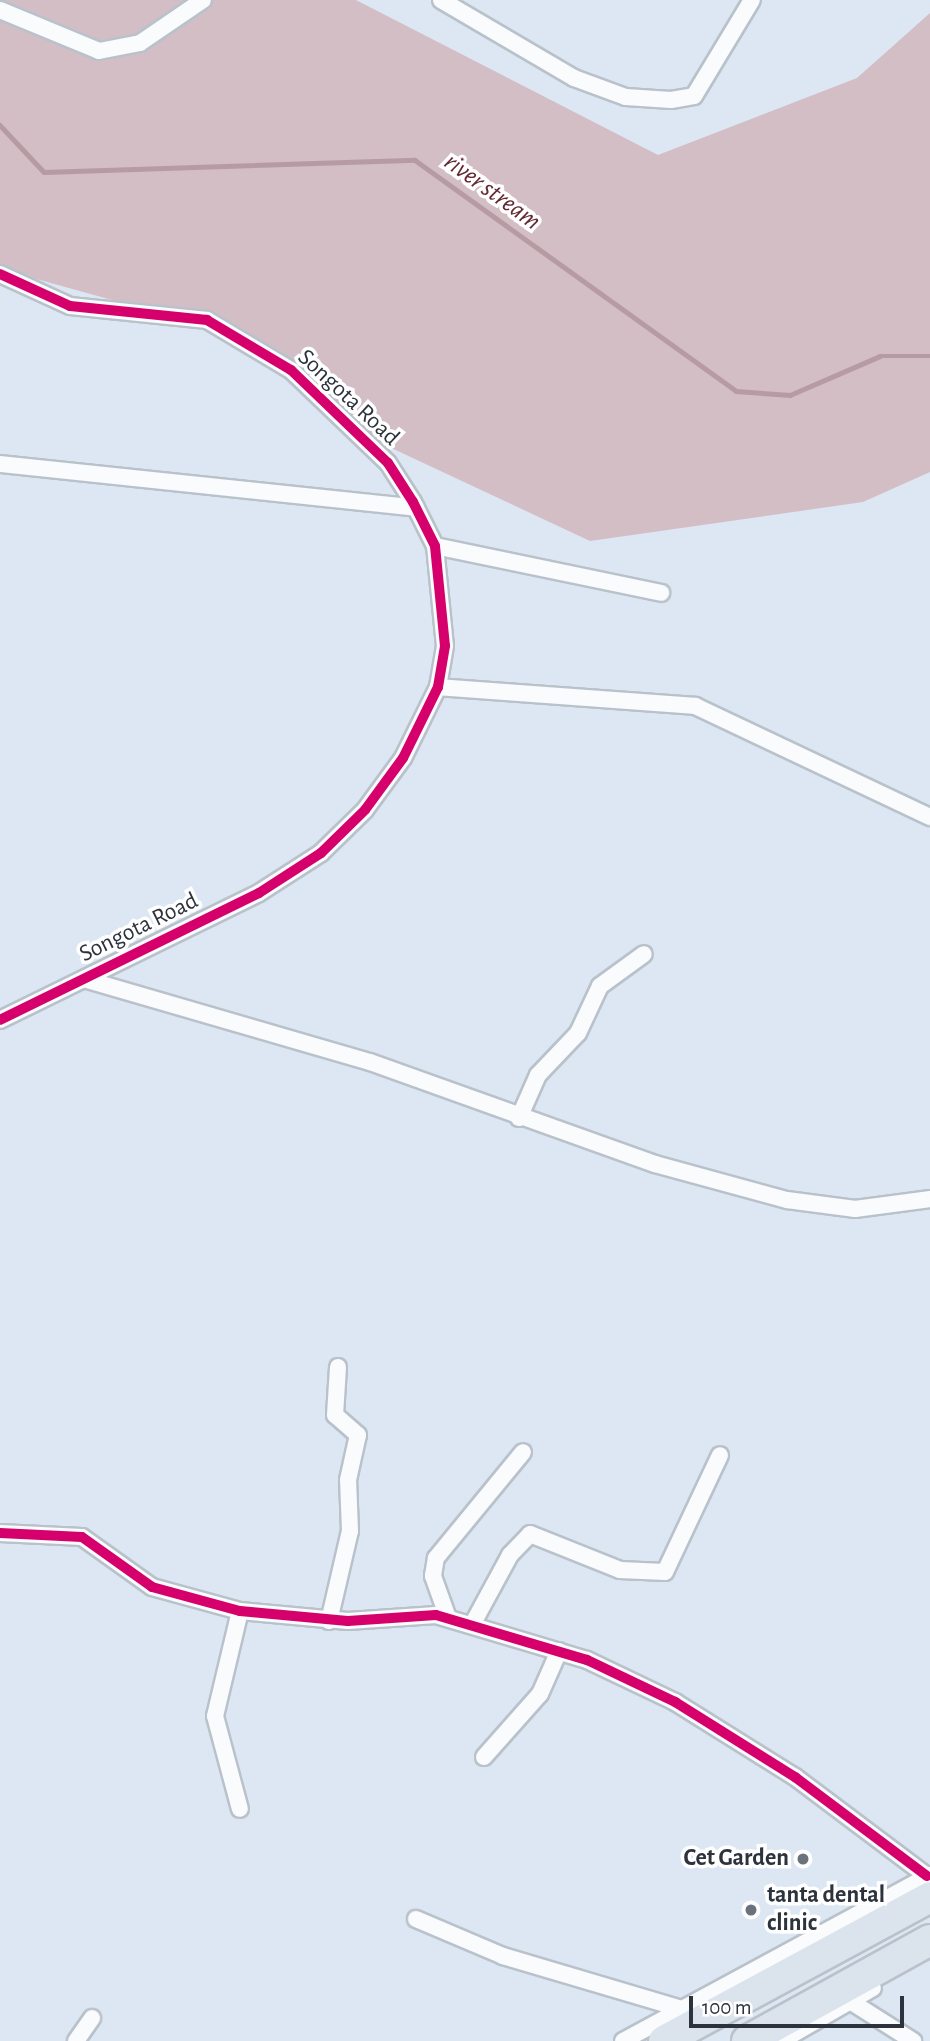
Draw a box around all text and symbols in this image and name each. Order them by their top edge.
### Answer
water label: river stream [438,147,546,237]
street label: Songota Road [291,344,405,452]
street label: Songota Road [75,887,203,969]
place label: Cet Garden [683,1845,789,1873]
marker: Cet Garden [795,1851,811,1867]
place label: tanta dental clinic [767,1882,885,1938]
marker: tanta dental clinic [741,1900,761,1920]
scale bar [692,1982,907,2026]
text: 100 m [702,1997,752,2018]

